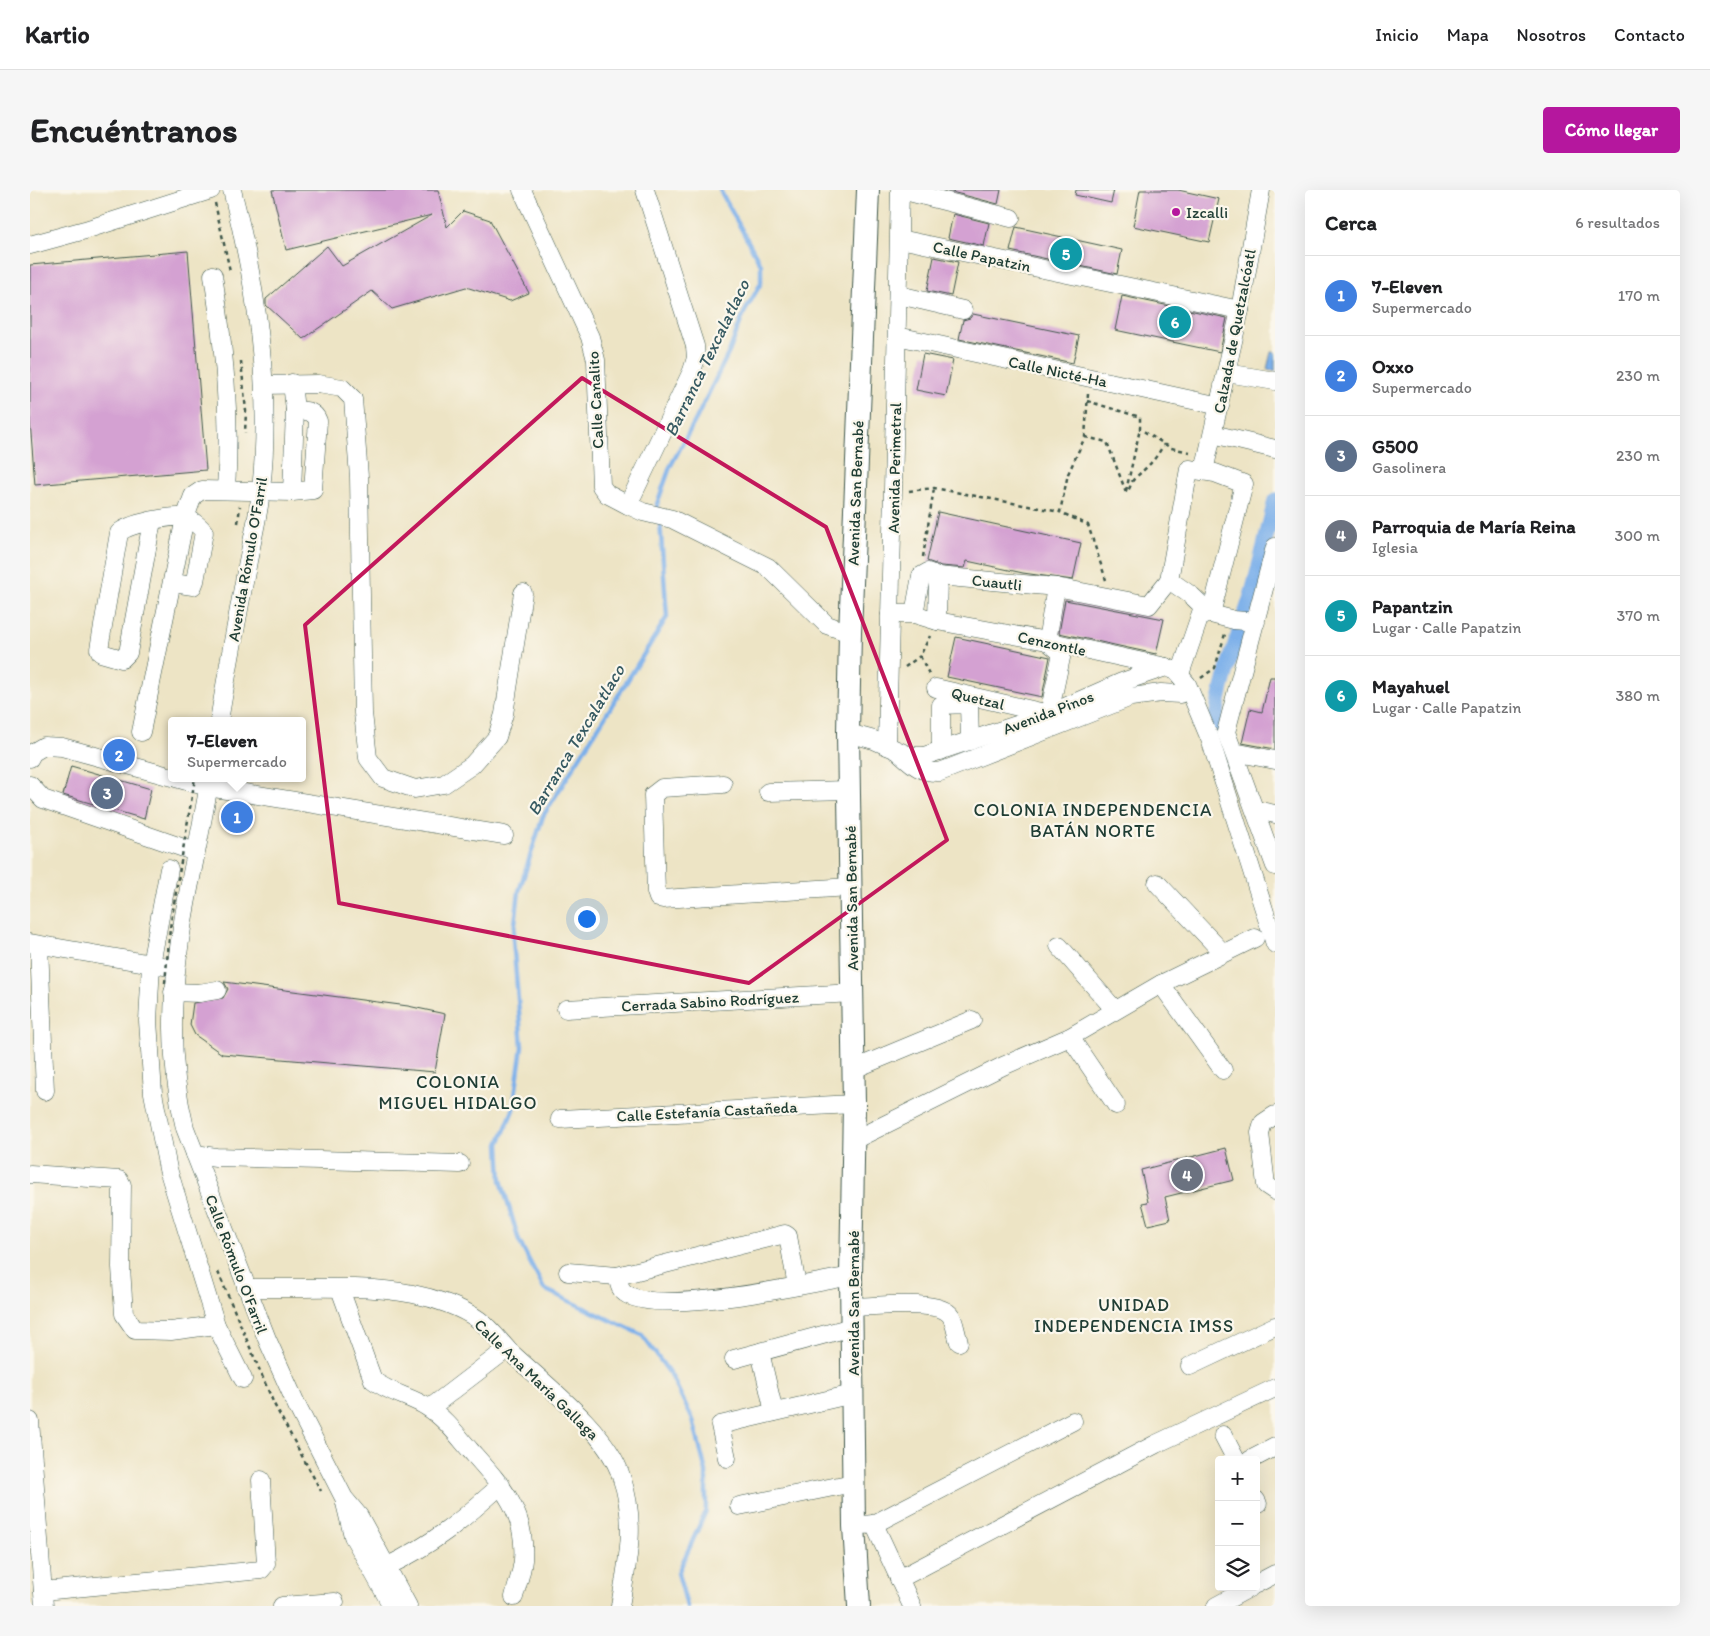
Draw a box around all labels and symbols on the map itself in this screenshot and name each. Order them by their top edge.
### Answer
place label: Izcalli [1186,203,1228,222]
marker: Izcalli [1170,206,1182,218]
pin: 5 [1050,235,1082,273]
street label: Calle Papatzin [931,237,1033,276]
street label: Calzada de Quetzalcóatl [1209,247,1260,415]
water label: Barranca Texcalatlaco [659,275,755,440]
pin: 6 [1159,303,1191,341]
street label: Calle Canalito [583,351,608,449]
street label: Calle Nicté-Ha [1007,352,1110,391]
street label: Avenida Perimetral [884,402,905,534]
street label: Avenida San Bernabé [843,420,868,566]
street label: Avenida Rómulo O'Farril [224,475,271,643]
street label: Cuautli [971,570,1023,595]
street label: Cenzontle [1016,627,1088,660]
water label: Barranca Texcalatlaco [522,660,630,819]
street label: Quetzal [949,683,1007,714]
street label: Avenida Pinos [1000,686,1096,739]
pin: 2 [103,736,135,774]
pin: 3 [91,774,123,812]
pin: 1 [221,798,253,836]
district label: COLONIA INDEPENDENCIA BATÁN NORTE [974,799,1212,842]
street label: Avenida San Bernabé [841,825,862,971]
your location [574,906,600,932]
street label: Cerrada Sabino Rodríguez [621,987,800,1016]
district label: COLONIA MIGUEL HIDALGO [378,1071,538,1114]
street label: Calle Estefanía Castañeda [616,1097,799,1126]
pin: 4 [1171,1156,1203,1194]
street label: Calle Rómulo O'Farril [201,1192,272,1337]
street label: Avenida San Bernabé [844,1230,863,1376]
district label: UNIDAD INDEPENDENCIA IMSS [1034,1294,1234,1337]
street label: Calle Ana María Gallaga [470,1315,603,1444]

